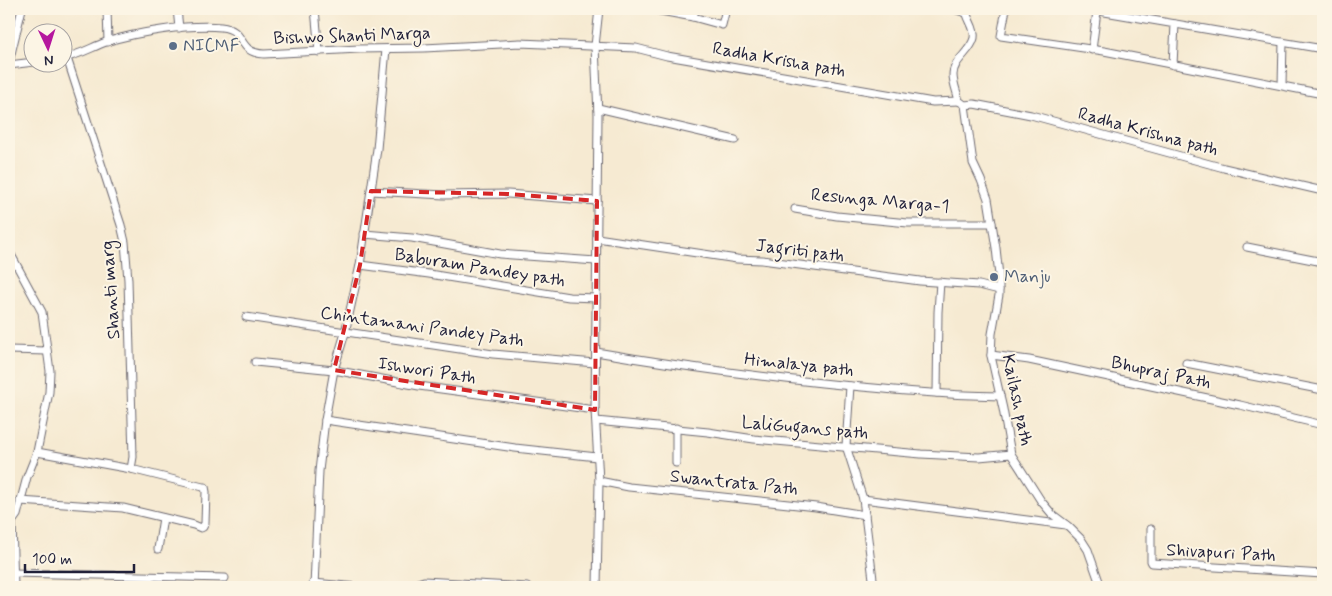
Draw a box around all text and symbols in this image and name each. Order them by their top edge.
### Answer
street label: Bishwo Shanti Marga [273,21,431,52]
north arrow [22,22,72,72]
place label: NICMF [183,34,239,58]
street label: Radha Krisha path [711,36,847,84]
marker: NICMF [167,40,179,52]
text: N [44,51,54,69]
street label: Radha Krishna path [1075,102,1221,162]
street label: Resunga Marga-1 [810,183,950,219]
street label: Jagriti path [754,234,846,270]
street label: Shanti marg [96,240,127,340]
street label: Baburam Pandey path [393,243,567,293]
place label: Manju [1004,265,1051,289]
marker: Manju [988,271,1000,283]
street label: Chintamani Pandey Path [319,301,525,353]
street label: Himalaya path [743,347,855,383]
street label: Ishwori Path [376,351,478,391]
street label: Bhupraj Path [1109,351,1213,395]
street label: Kailash path [996,352,1038,448]
street label: LaliGugans path [740,411,869,447]
street label: Swantrata Path [669,464,799,502]
street label: Shivapuri Path [1166,538,1276,568]
scale bar [25,541,134,573]
text: 100 m [32,550,72,570]

